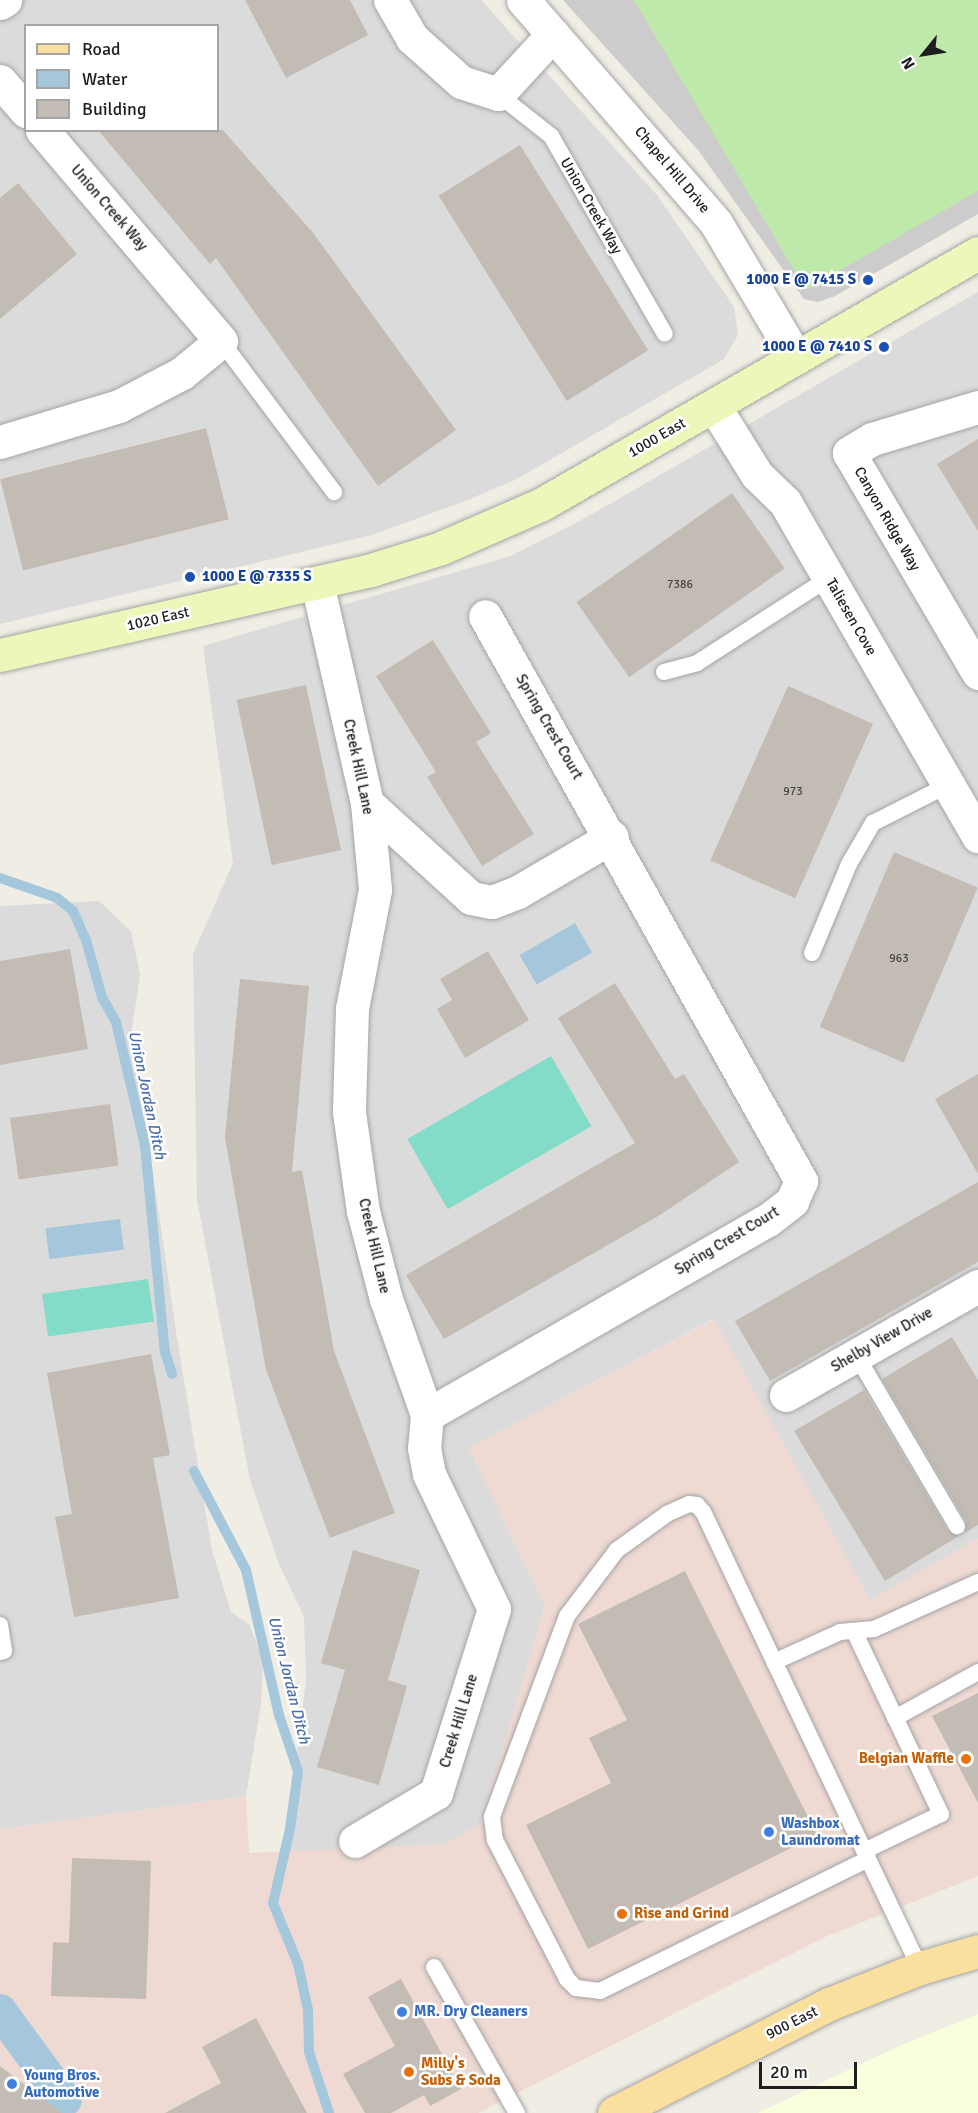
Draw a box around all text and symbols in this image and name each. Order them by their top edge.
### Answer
legend [24,24,219,132]
north arrow [894,24,954,84]
text: Road [82,38,121,60]
text: N [897,53,920,73]
text: Water [82,68,127,90]
text: Building [82,98,146,120]
street label: Chapel Hill Drive [631,123,713,217]
street label: Union Creek Way [556,155,626,257]
street label: Union Creek Way [67,161,151,255]
place label: 1000 E @ 7415 S [746,271,856,289]
marker: 1000 E @ 7415 S [861,273,875,287]
place label: 1000 E @ 7410 S [762,338,872,356]
marker: 1000 E @ 7410 S [877,340,891,354]
street label: 1000 East [625,414,689,462]
street label: Canyon Ridge Way [850,464,924,574]
place label: 1000 E @ 7335 S [202,568,312,586]
marker: 1000 E @ 7335 S [183,570,197,584]
street label: Taliesen Cove [822,575,880,659]
house number: 7386 [667,578,693,592]
street label: 1020 East [125,603,191,635]
street label: Spring Crest Court [512,671,586,783]
street label: Creek Hill Lane [339,718,377,816]
house number: 973 [783,785,803,799]
house number: 963 [889,952,909,966]
water label: Union Jordan Ditch [124,1029,170,1161]
street label: Creek Hill Lane [354,1197,394,1295]
street label: Spring Crest Court [672,1203,782,1279]
street label: Shelby View Drive [828,1304,936,1376]
water label: Union Jordan Ditch [264,1614,314,1746]
street label: Creek Hill Lane [436,1672,482,1770]
place label: Belgian Waffle [859,1750,954,1768]
marker: Belgian Waffle [959,1752,973,1766]
place label: Washbox Laundromat [781,1814,860,1849]
marker: Washbox Laundromat [762,1825,776,1839]
place label: Rise and Grind [634,1905,729,1923]
marker: Rise and Grind [615,1907,629,1921]
street label: 900 East [763,2002,821,2044]
place label: MR. Dry Cleaners [414,2003,528,2021]
marker: MR. Dry Cleaners [395,2005,409,2019]
scale bar [762,2050,860,2088]
place label: Milly's Subs & Soda [421,2054,501,2089]
text: 20 m [770,2061,808,2083]
marker: Milly's Subs & Soda [402,2065,416,2079]
place label: Young Bros. Automotive [24,2066,100,2101]
marker: Young Bros. Automotive [5,2077,19,2091]

